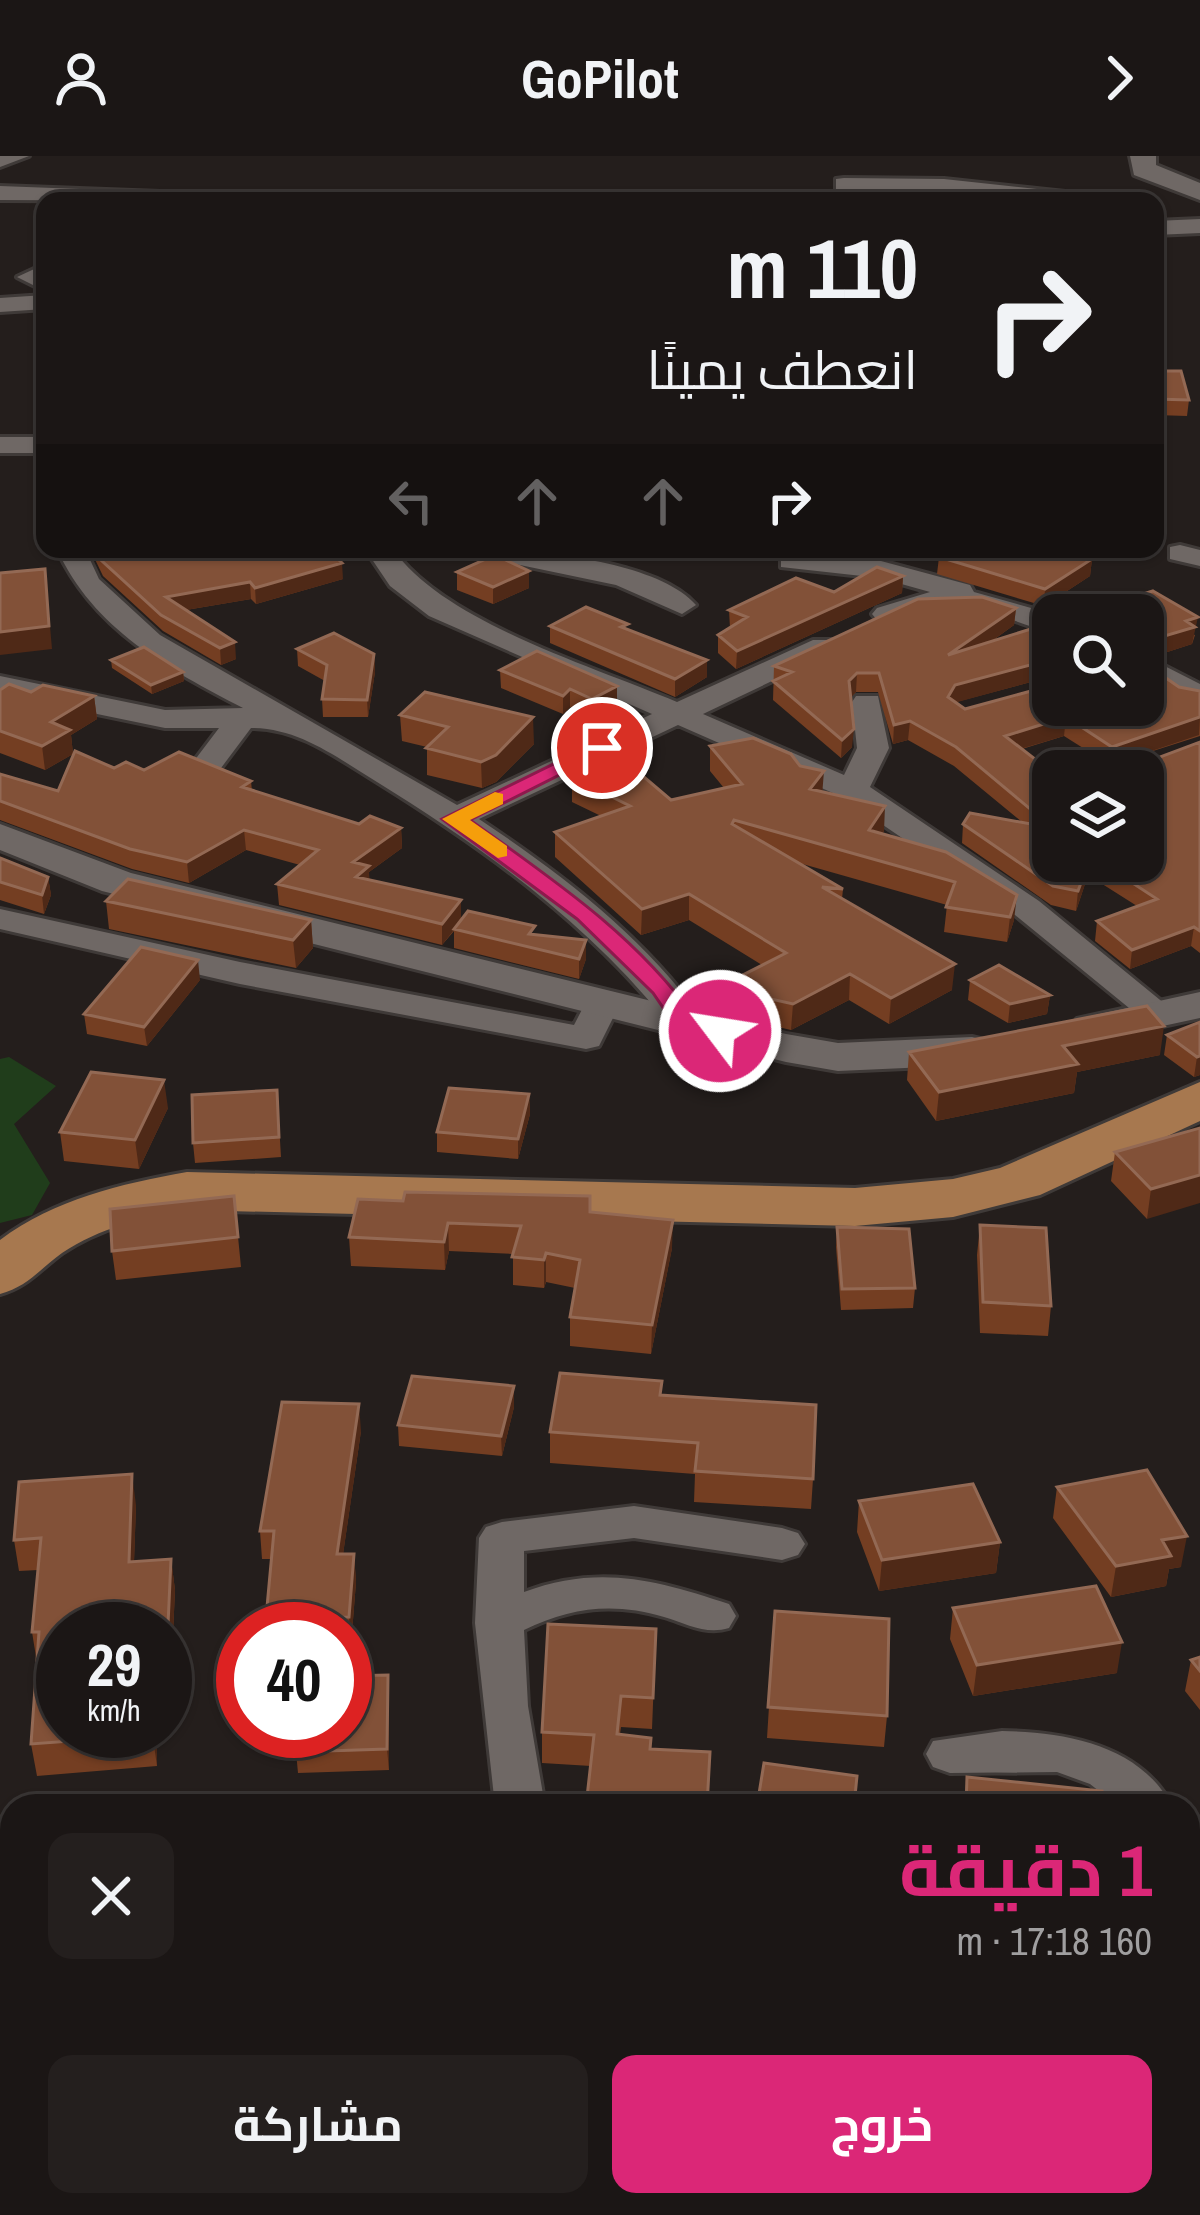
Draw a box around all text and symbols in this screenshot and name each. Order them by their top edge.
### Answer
text: GoPilot [521,42,679,115]
icon: person [48,45,114,111]
icon: forward [1086,45,1152,111]
text: 110 m [726,211,918,324]
icon: right [960,240,1116,396]
text: انعطف يمينًا [646,333,918,406]
icon: left [378,468,444,534]
icon: ahead [504,468,570,534]
icon: ahead [630,468,696,534]
icon: right [756,468,822,534]
map controls [1032,594,1164,882]
button: search [1032,594,1164,726]
pin [551,697,653,799]
icon: arrive [569,715,635,781]
button: layers [1032,750,1164,882]
position arrow [657,968,783,1094]
speed limit sign: 40 [216,1602,372,1758]
text: 29 [87,1624,141,1705]
text: km/h [87,1690,141,1730]
text: 1 دقيقة [899,1821,1152,1918]
button: close [48,1833,174,1959]
text: 160 m · 17:18 [956,1915,1152,1967]
button: مشاركة [48,2055,588,2193]
button: خروج [612,2055,1152,2193]

